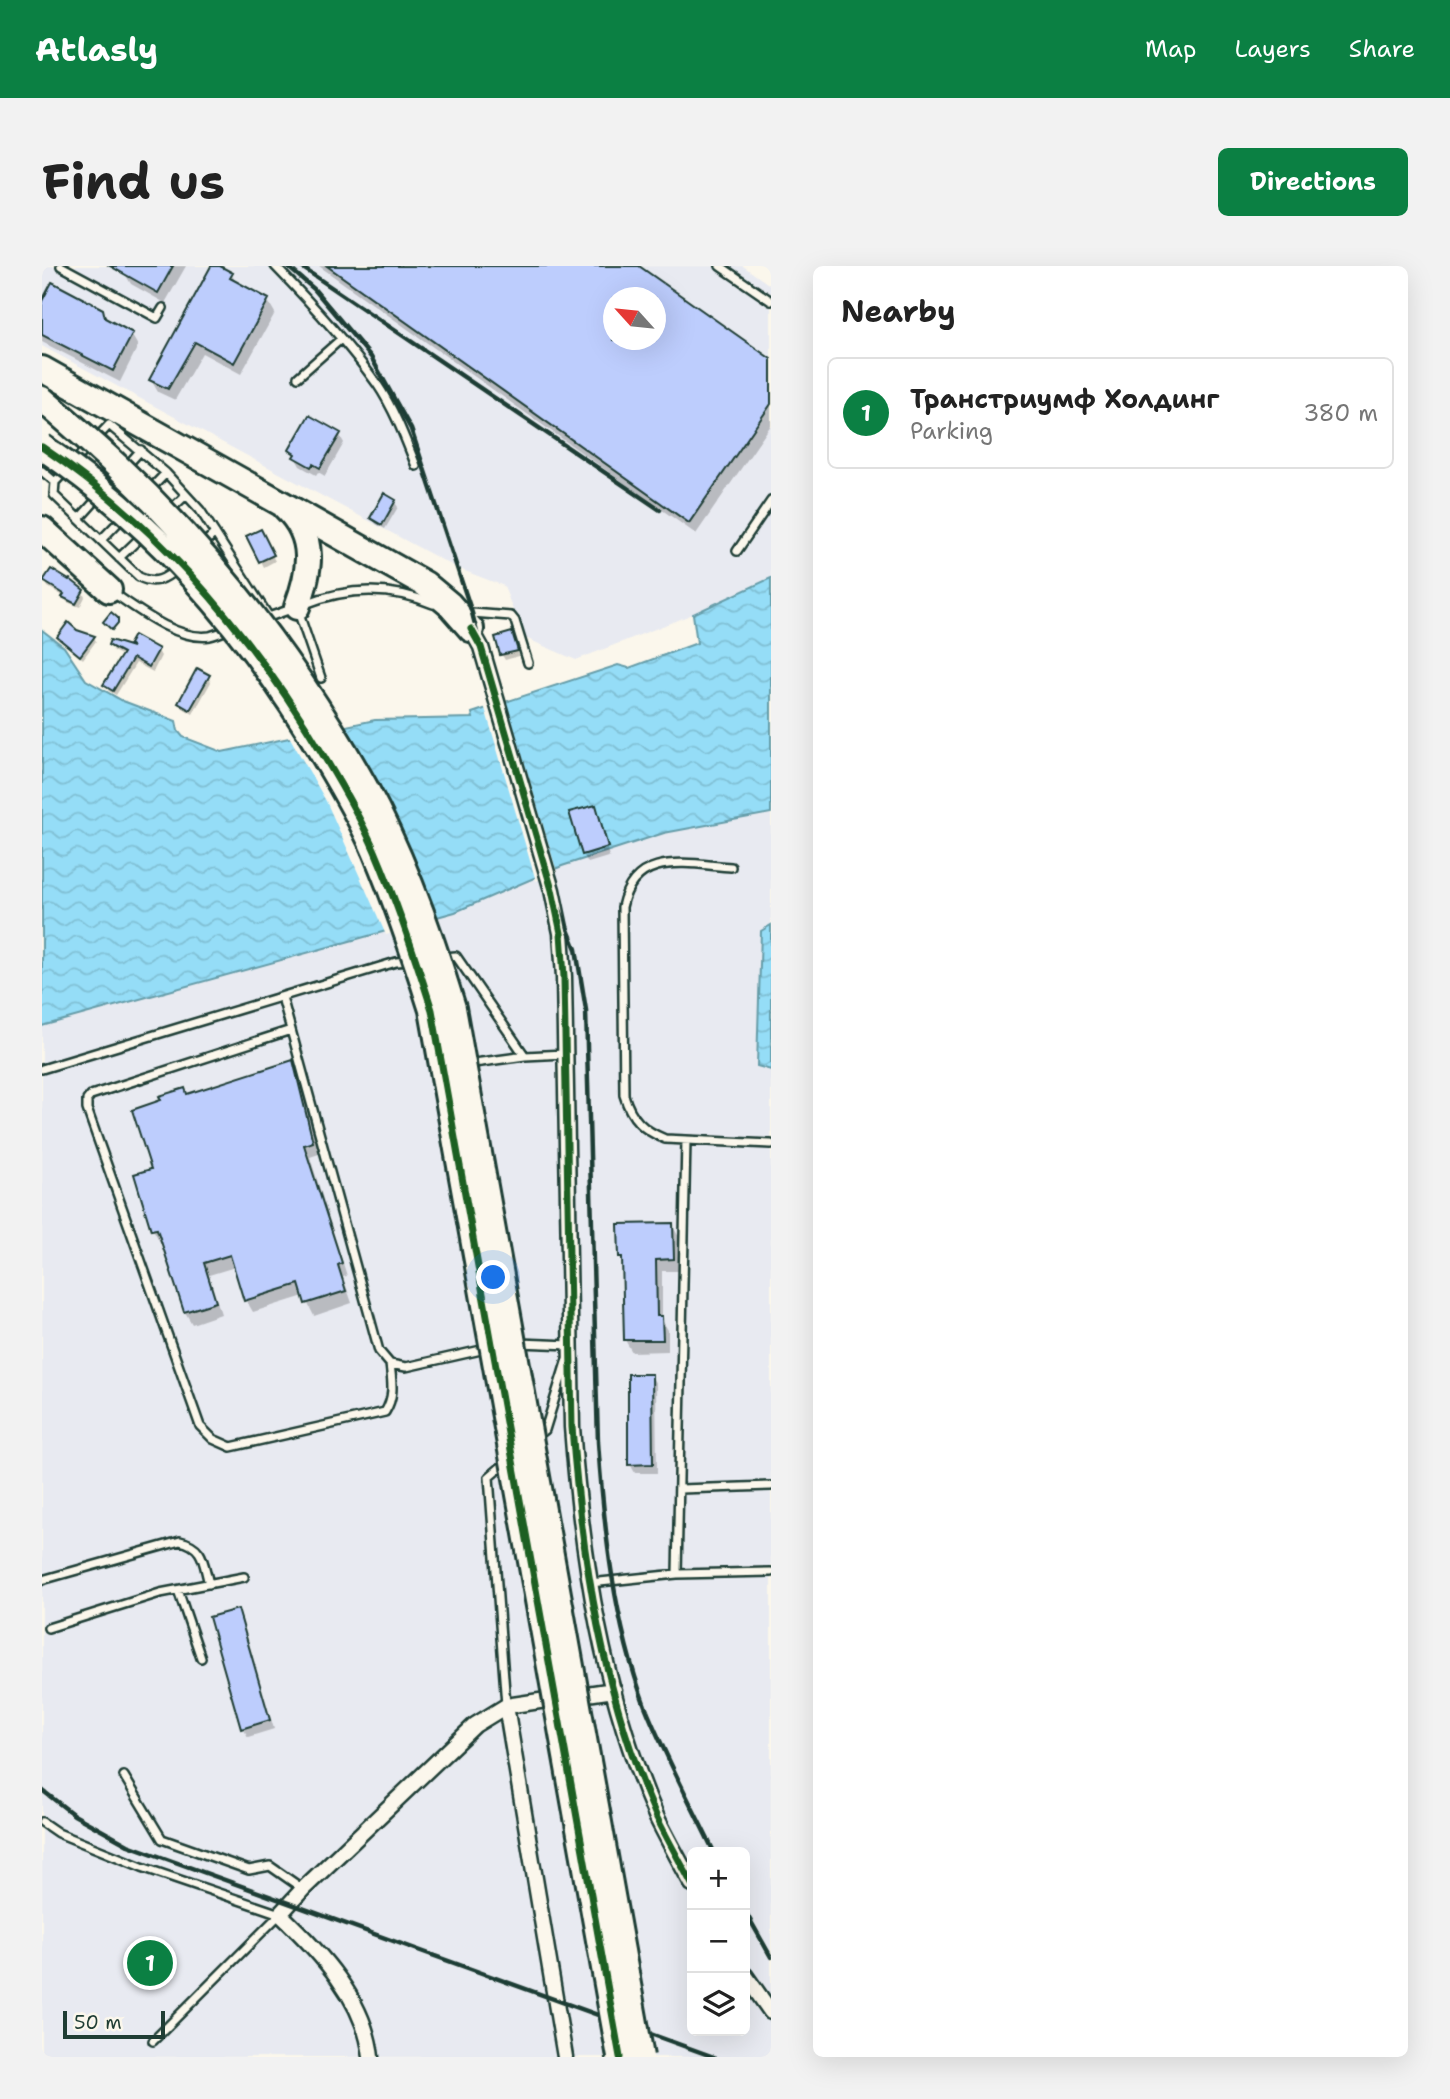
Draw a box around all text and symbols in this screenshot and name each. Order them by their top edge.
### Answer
text: Atlasly [35,27,158,72]
text: Map [1145,33,1196,65]
text: Layers [1234,33,1311,65]
text: Share [1349,33,1415,65]
button: Directions [1218,148,1408,216]
text: Find us [42,149,225,215]
north arrow [603,287,666,350]
text: Nearby [841,291,956,332]
text: Транстриумф Холдинг [910,381,1219,416]
text: 1 [861,398,871,428]
text: 380 m [1303,398,1378,428]
text: Parking [910,416,993,446]
your location [476,1260,510,1294]
map controls [687,1847,750,2036]
button: + [687,1847,750,1910]
button: − [687,1910,750,1973]
pin: 1 [127,1937,173,1989]
button: layers [687,1973,750,2036]
scale bar [63,2008,164,2040]
text: 50 m [74,2010,122,2035]

